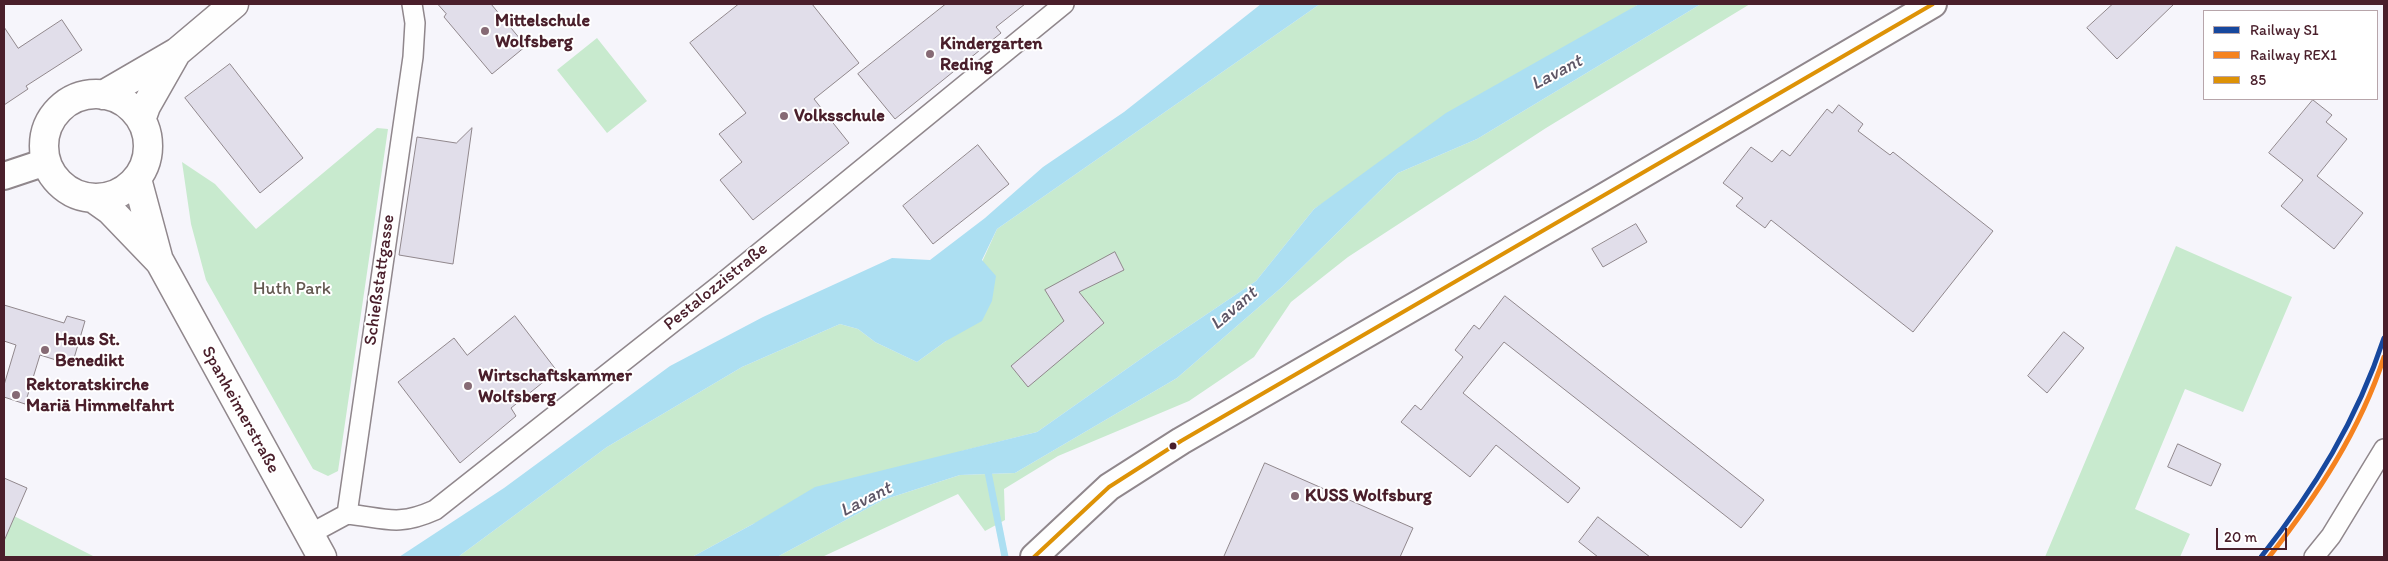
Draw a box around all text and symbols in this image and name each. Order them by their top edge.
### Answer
place label: Mittelschule Wolfsberg [495,10,590,52]
legend [2203,10,2378,100]
text: Railway S1 [2250,21,2319,39]
marker: Mittelschule Wolfsberg [479,25,491,37]
place label: Kindergarten Reding [940,33,1042,76]
text: Railway REX1 [2250,46,2337,64]
marker: Kindergarten Reding [924,48,936,60]
water label: Lavant [1527,50,1587,96]
text: 85 [2250,71,2266,89]
place label: Volksschule [794,105,885,127]
marker: Volksschule [778,110,790,122]
street label: Schießstattgasse [360,213,400,347]
street label: Pestalozzistraße [660,238,772,336]
park label: Huth Park [253,278,331,300]
water label: Lavant [1206,282,1262,336]
place label: Haus St. Benedikt [55,329,124,372]
street label: Spanheimerstraße [196,343,284,477]
marker: Haus St. Benedikt [39,344,51,356]
place label: Wirtschaftskammer Wolfsberg [478,365,632,408]
place label: Rektoratskirche Mariä Himmelfahrt [26,374,174,416]
marker: Wirtschaftskammer Wolfsberg [462,380,474,392]
marker: Rektoratskirche Mariä Himmelfahrt [10,389,22,401]
unlabelled marker [1168,441,1178,451]
water label: Lavant [836,477,896,523]
place label: KUSS Wolfsburg [1305,485,1432,507]
marker: KUSS Wolfsburg [1289,490,1301,502]
scale bar [2218,518,2289,550]
text: 20 m [2224,528,2257,546]

